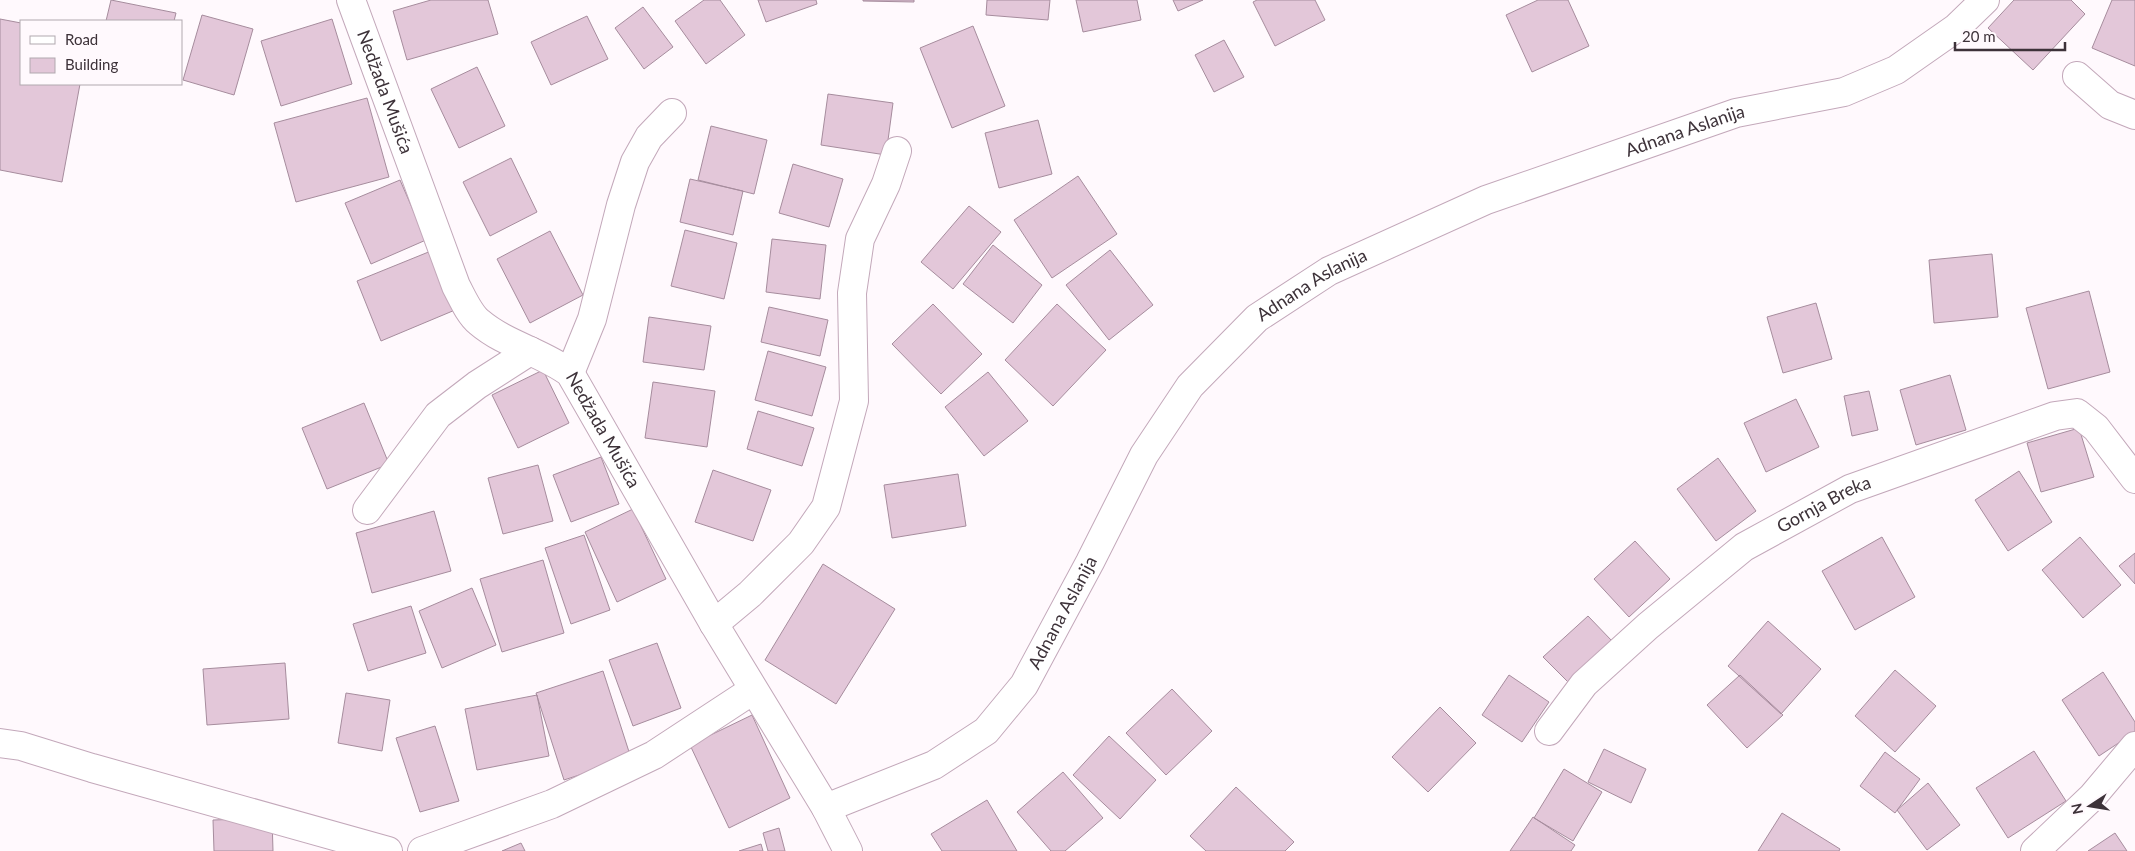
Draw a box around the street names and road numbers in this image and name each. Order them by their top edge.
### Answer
street label: Nedžada Mušića [353,27,418,157]
street label: Adnana Aslanija [1622,100,1746,161]
street label: Adnana Aslanija [1252,243,1370,325]
street label: Nedžada Mušića [562,368,646,491]
street label: Gornja Breka [1773,471,1874,537]
street label: Adnana Aslanija [1023,552,1101,673]

